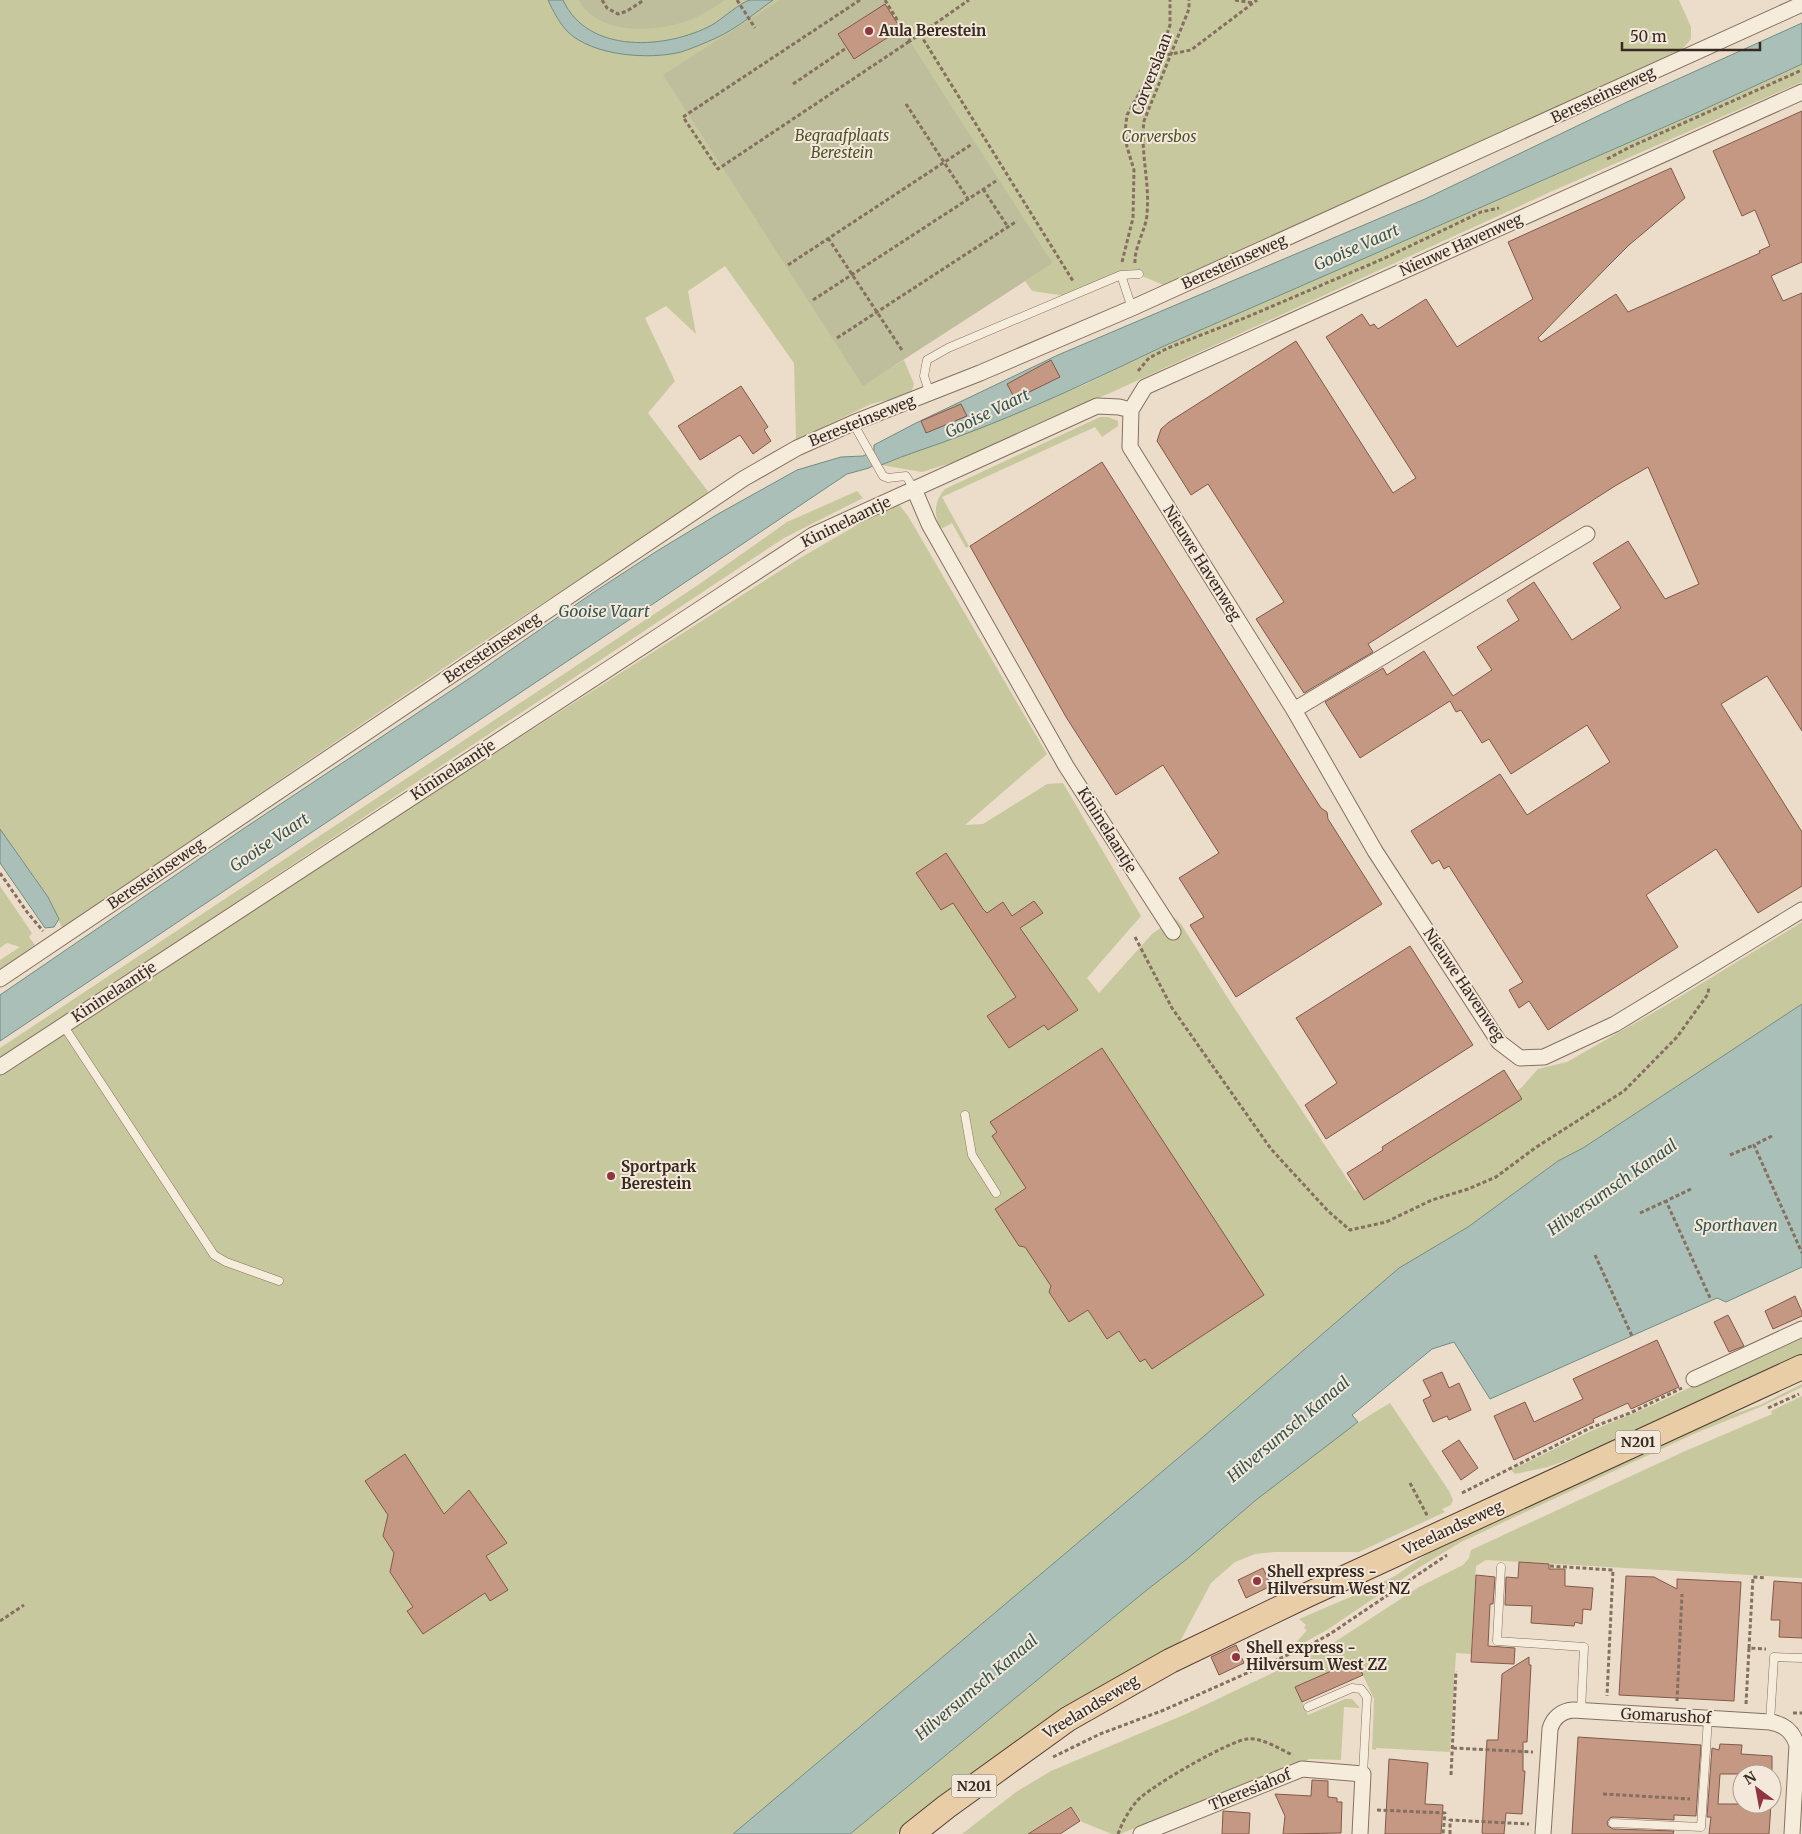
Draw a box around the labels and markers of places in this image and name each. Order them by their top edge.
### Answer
place label: Aula Berestein [878,21,986,40]
marker: Aula Berestein [863,25,875,37]
place label: Sportpark Berestein [621,1157,696,1193]
marker: Sportpark Berestein [605,1170,617,1182]
place label: Shell express - Hilversum West NZ [1267,1562,1410,1598]
marker: Shell express - Hilversum West NZ [1251,1575,1263,1587]
place label: Shell express - Hilversum West ZZ [1246,1638,1387,1674]
marker: Shell express - Hilversum West ZZ [1230,1651,1242,1663]

